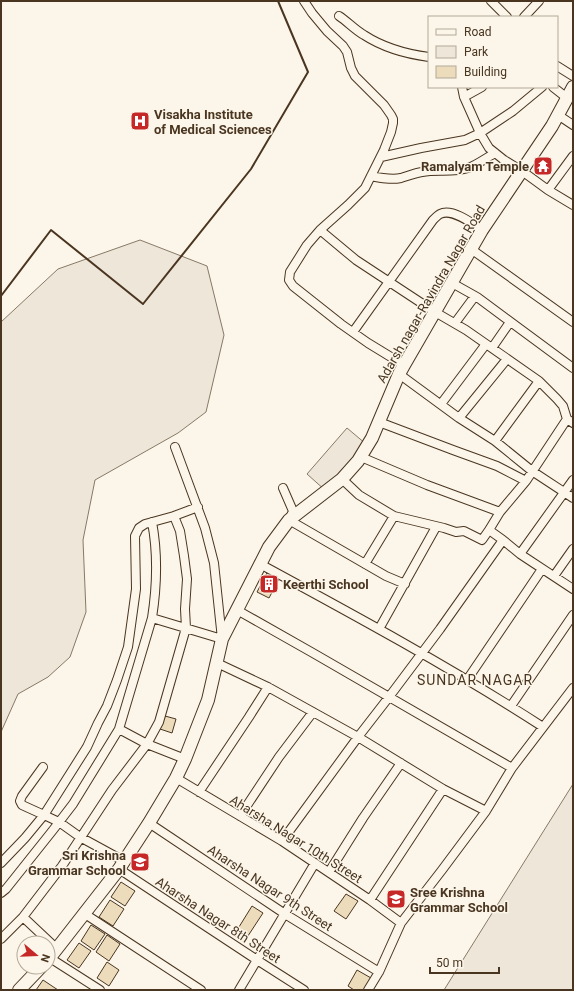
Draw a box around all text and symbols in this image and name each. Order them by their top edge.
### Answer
legend [428,16,558,88]
text: Road [464,25,492,39]
text: Park [464,45,489,59]
text: Building [464,65,507,79]
place label: Visakha Institute of Medical Sciences [154,107,272,137]
hospital icon: Visakha Institute of Medical Sciences [129,110,151,132]
temple icon: Ramalyam Temple [532,155,554,177]
place label: Ramalyam Temple [421,159,529,174]
street label: Adarsh nagar-Ravindra Nagar Road [374,203,488,385]
building icon: Keerthi School [258,573,280,595]
place label: Keerthi School [283,577,369,592]
district label: SUNDAR NAGAR [417,672,533,688]
street label: Aharsha Nagar 10th Street [227,792,365,886]
street label: Aharsha Nagar 9th Street [205,842,335,934]
place label: Sri Krishna Grammar School [28,848,126,878]
school or university icon: Sri Krishna Grammar School [129,851,151,873]
street label: Aharsha Nagar 8th Street [153,874,283,966]
place label: Sree Krishna Grammar School [410,885,508,915]
school or university icon: Sree Krishna Grammar School [385,888,407,910]
north arrow [16,935,56,975]
scale bar [430,949,499,975]
text: N [37,952,52,964]
text: 50 m [436,956,463,970]

